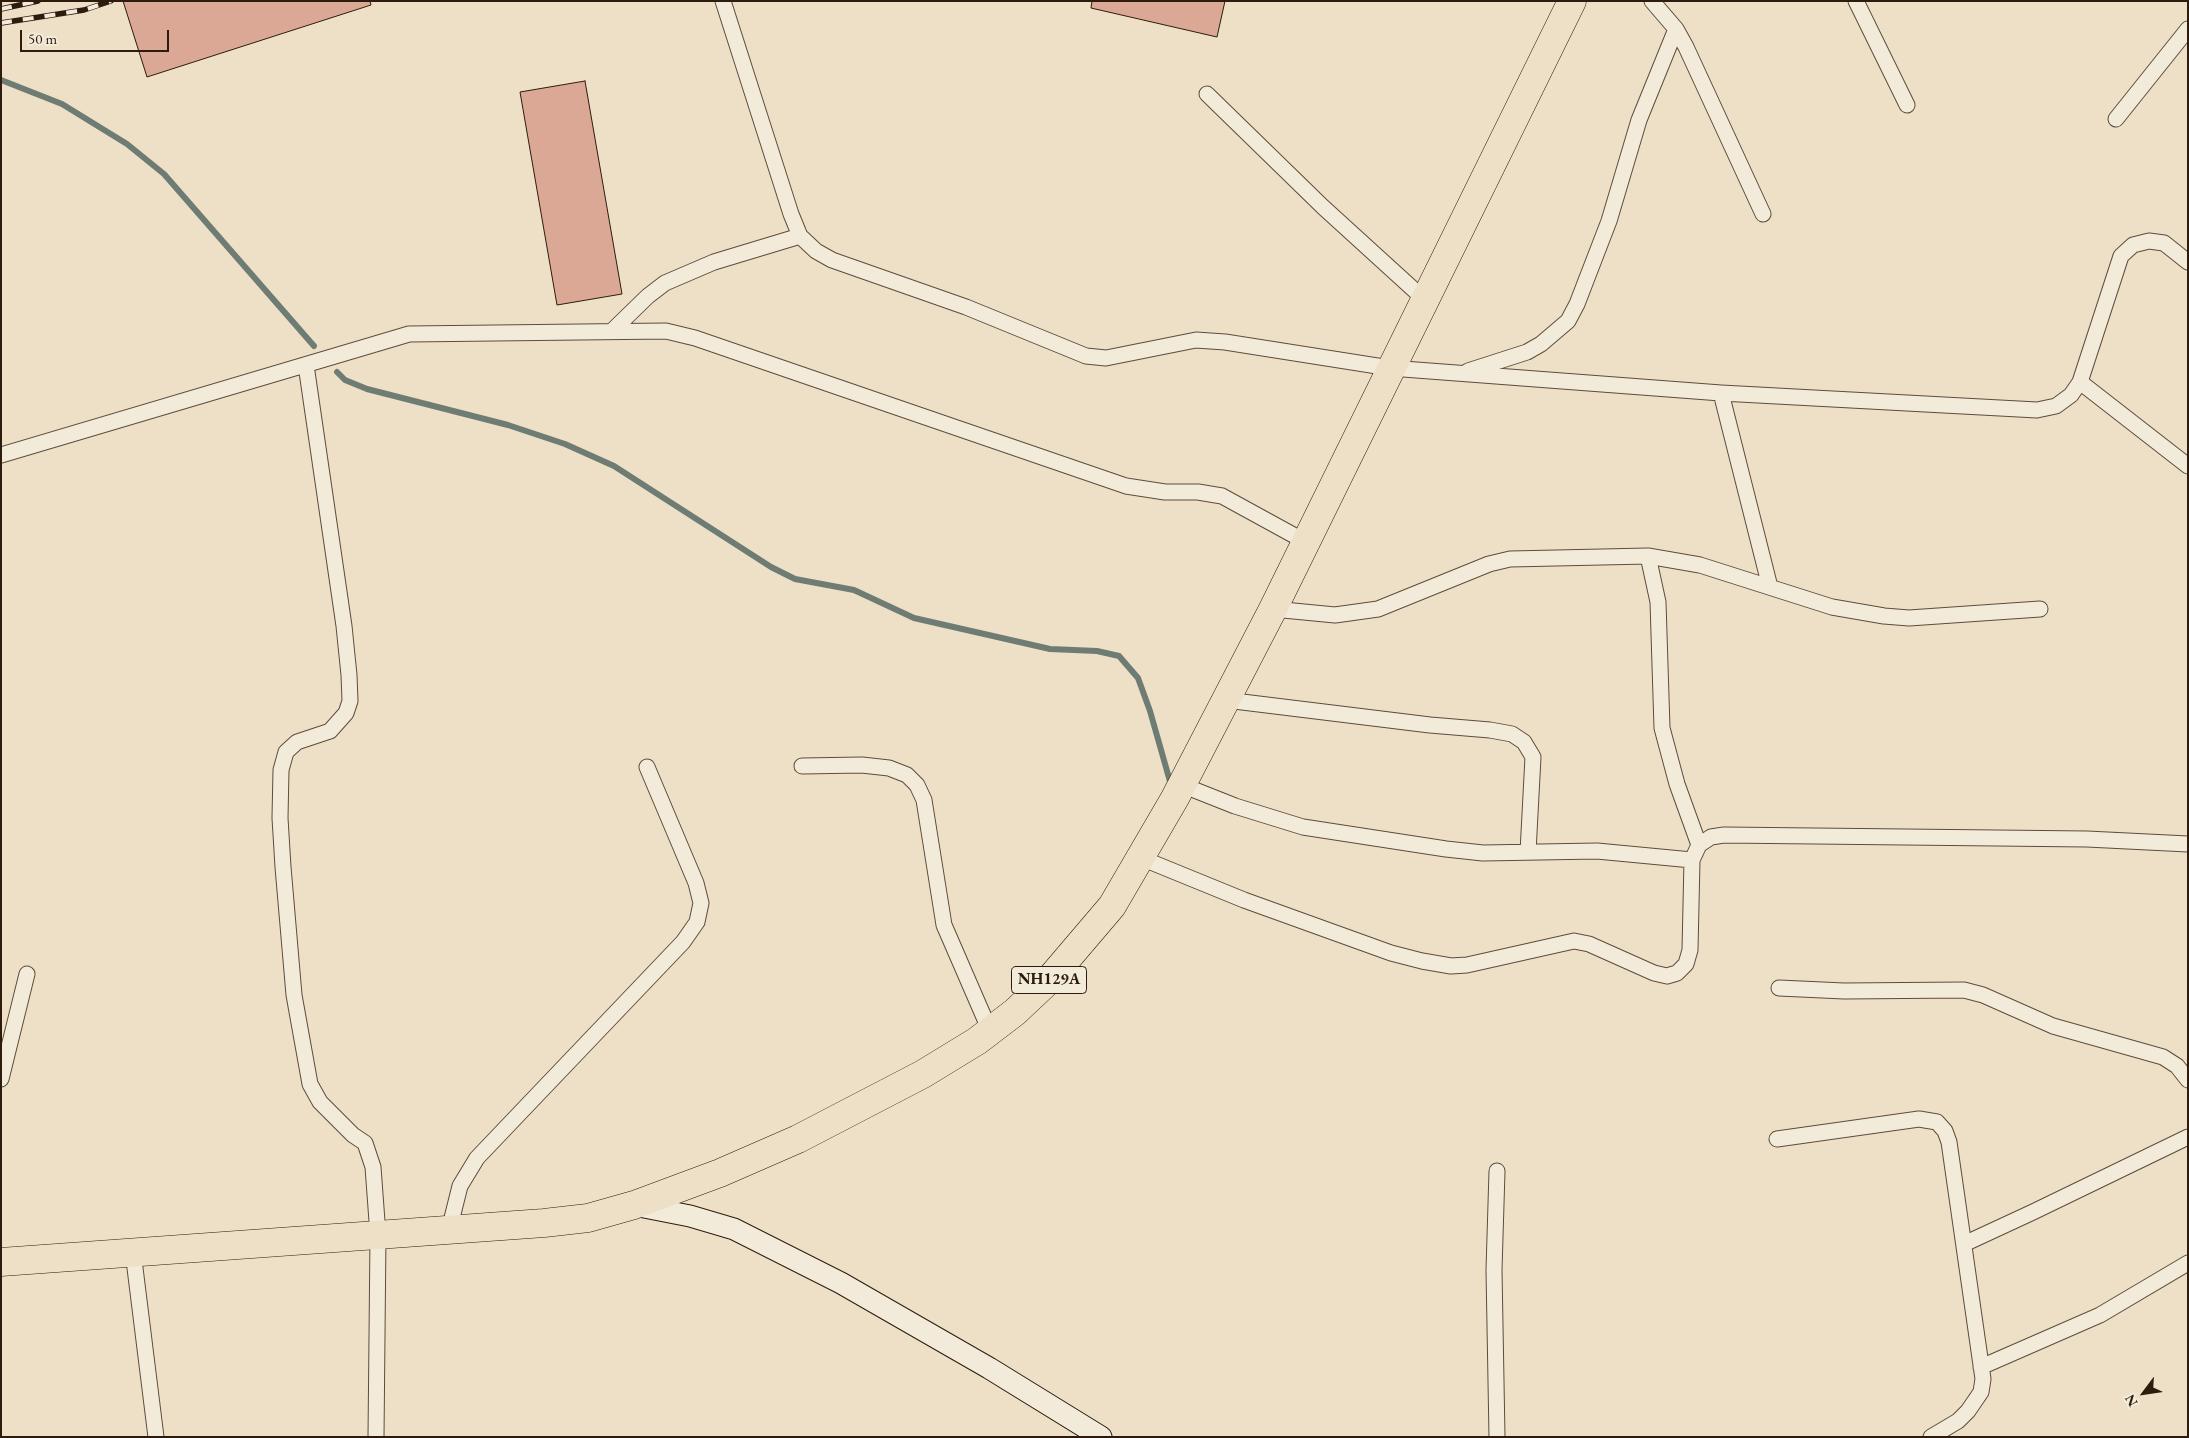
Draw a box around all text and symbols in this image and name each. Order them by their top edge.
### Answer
scale bar [22,20,171,52]
text: 50 m [28,29,57,48]
road number: NH129A [1012,966,1086,994]
north arrow [2119,1368,2169,1418]
text: N [2121,1391,2142,1410]

